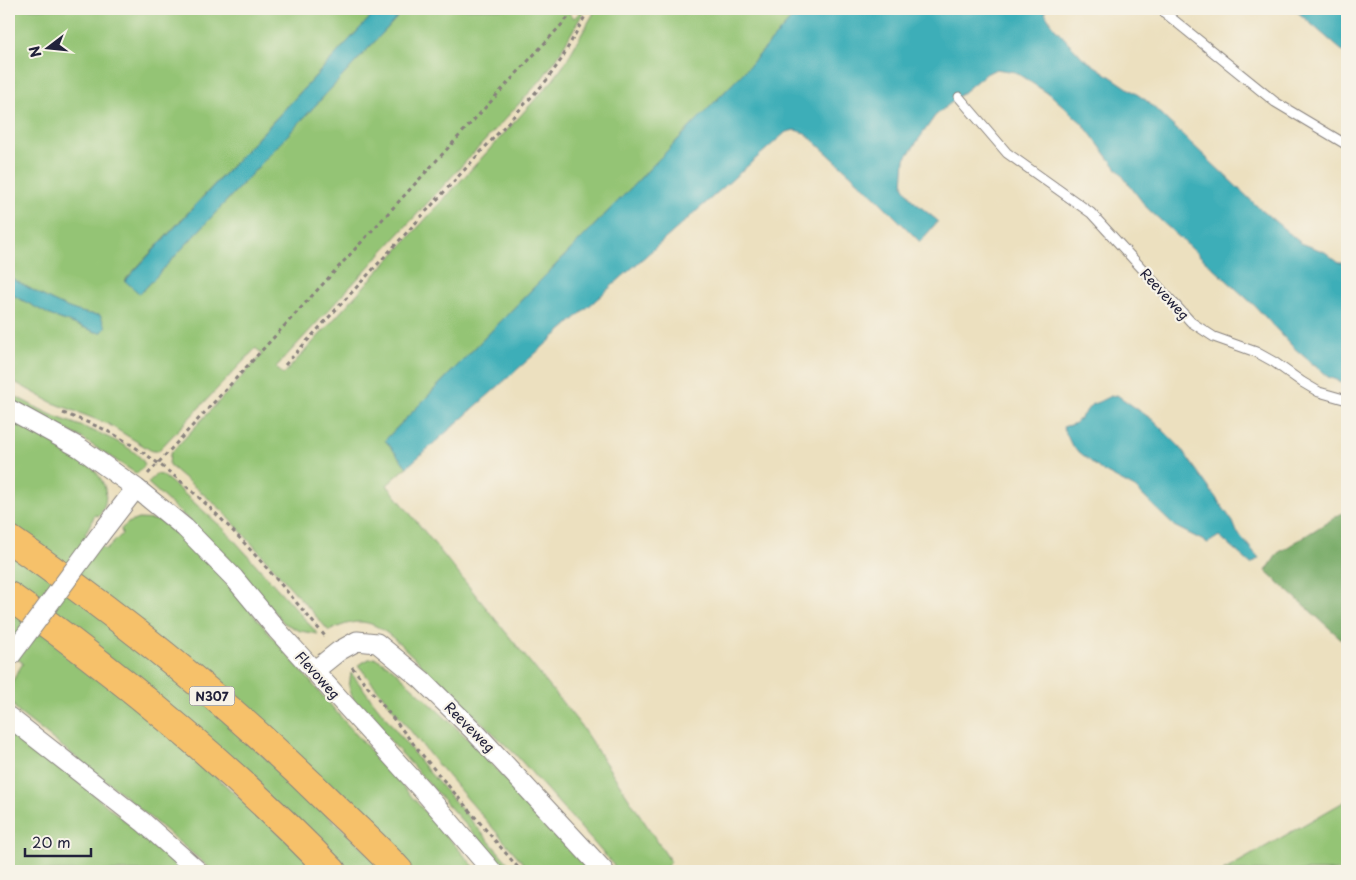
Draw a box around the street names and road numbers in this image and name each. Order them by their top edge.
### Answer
street label: Reeveweg [1135,263,1195,325]
street label: Flevoweg [291,646,345,704]
road number: N307 [190,686,234,706]
street label: Reeveweg [440,697,500,757]

